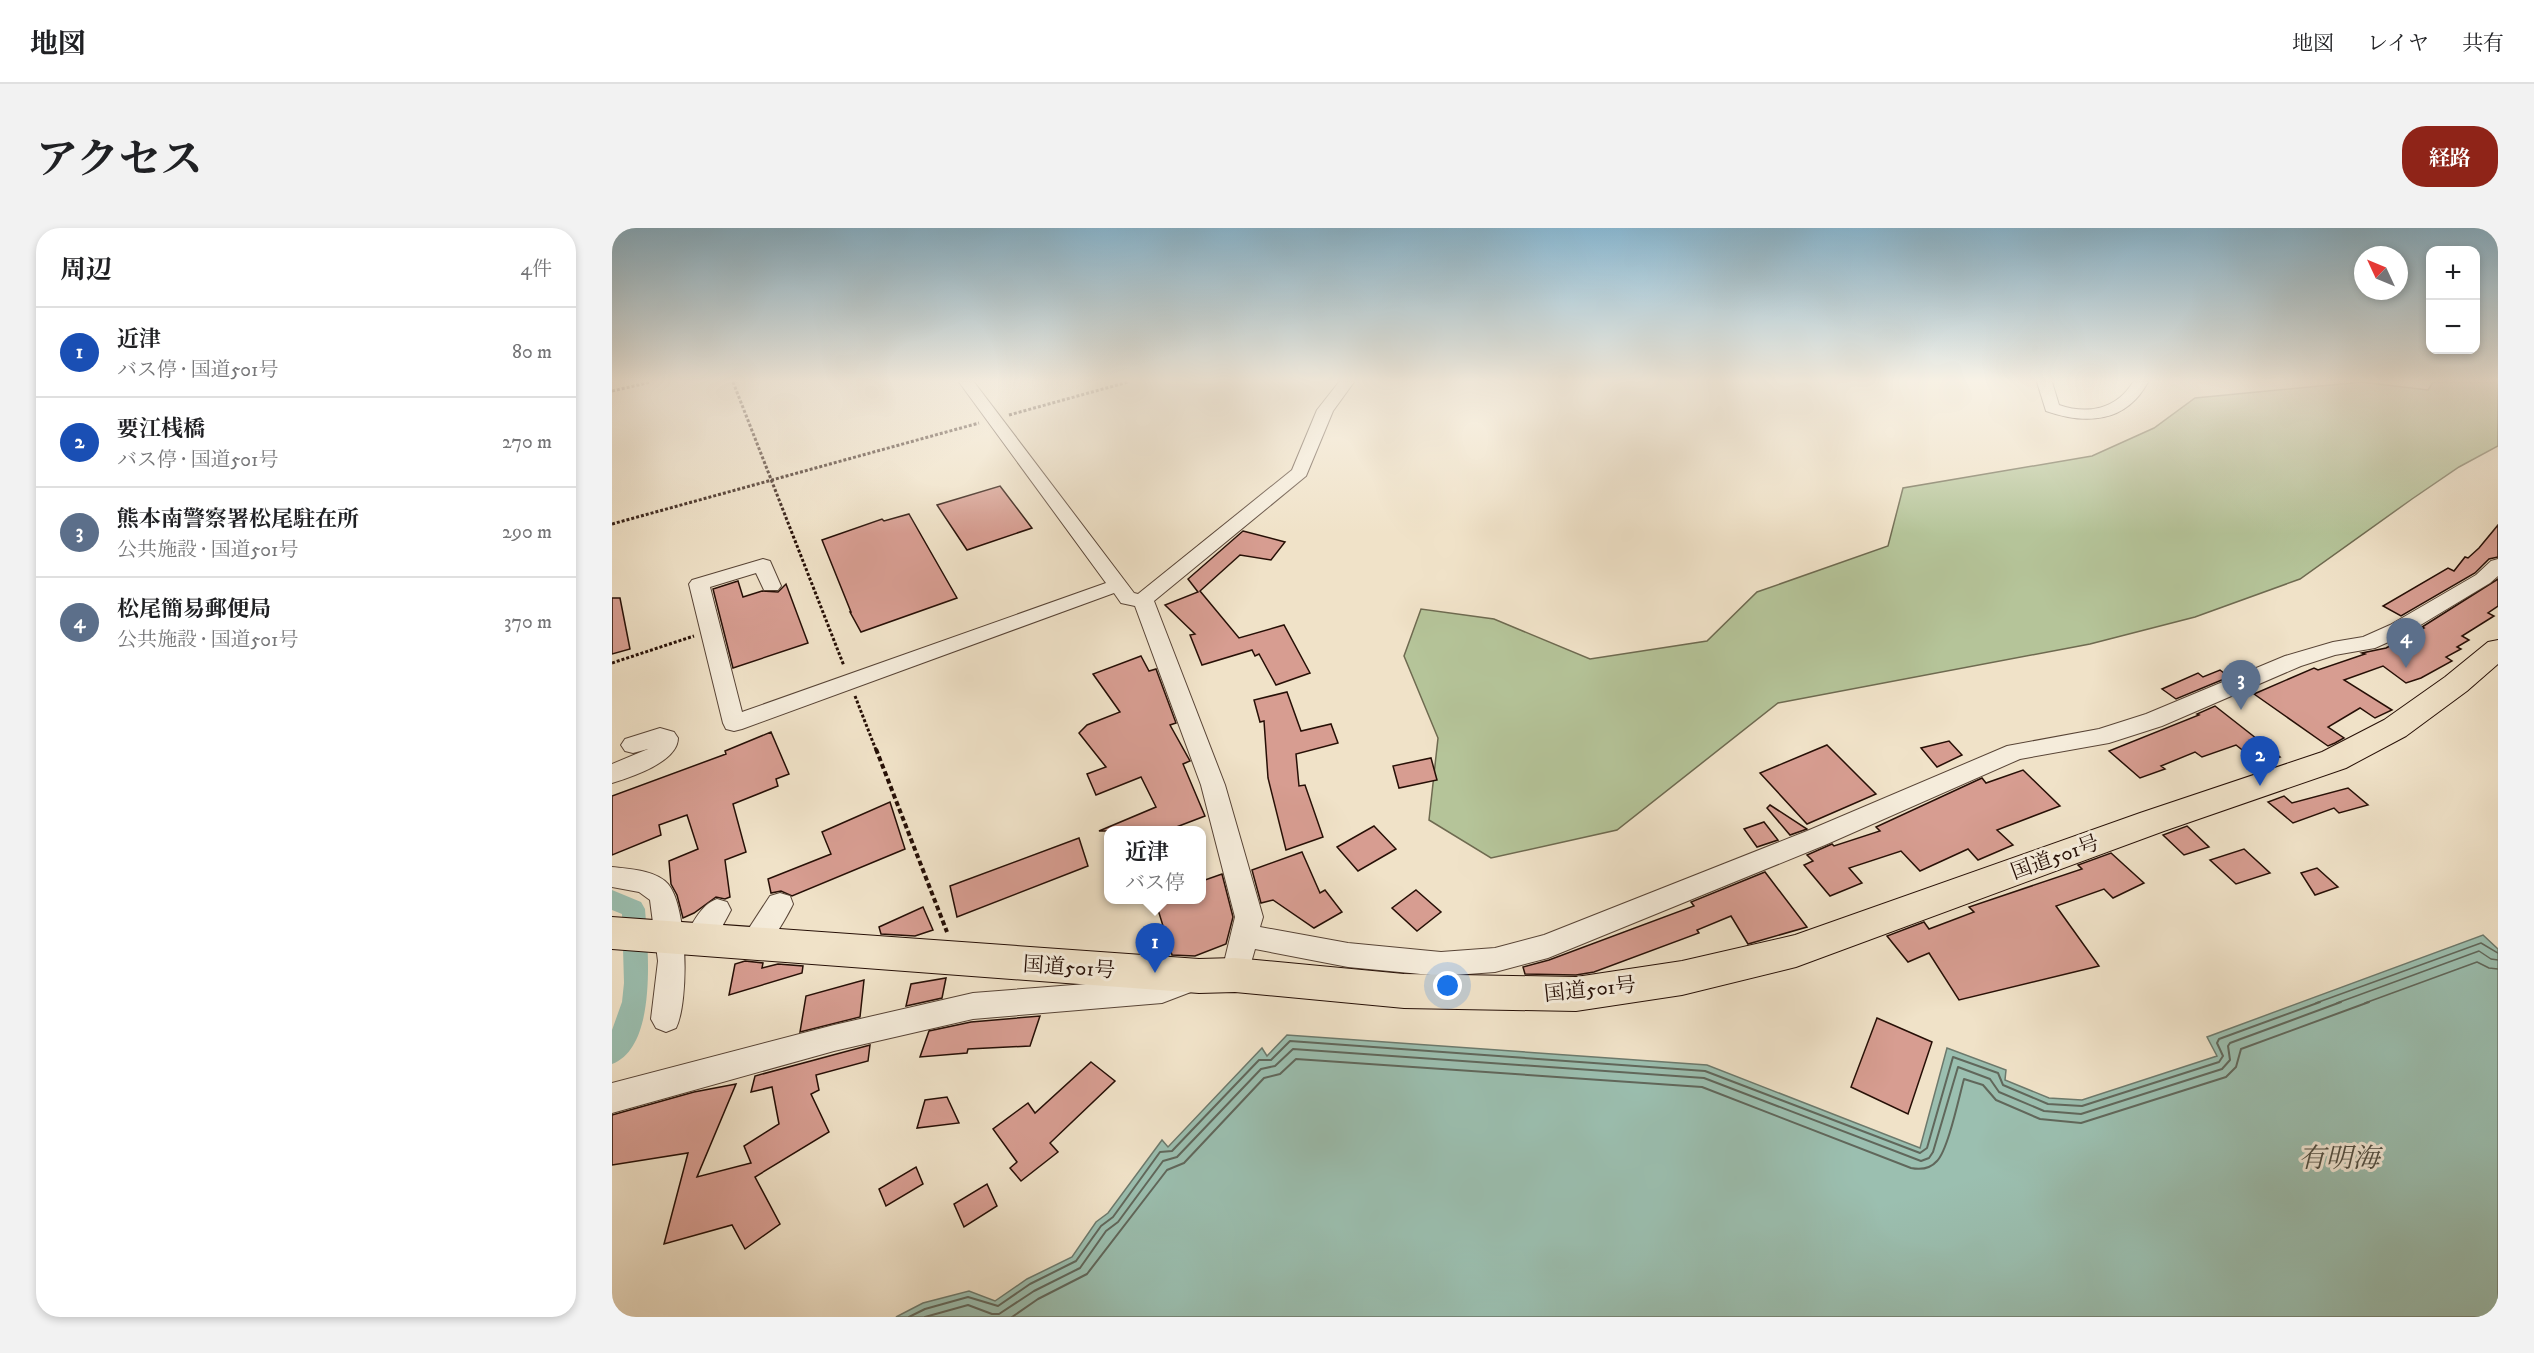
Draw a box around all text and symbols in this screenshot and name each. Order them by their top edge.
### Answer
text: 地図 [30,27,86,62]
text: 地図 [2292,31,2334,57]
text: レイヤ [2367,31,2429,57]
text: 共有 [2462,31,2504,57]
button: 経路 [2402,126,2498,187]
text: アクセス [36,135,203,187]
north arrow [2354,246,2408,300]
map controls [2426,246,2480,354]
button: + [2426,246,2480,300]
text: 周辺 [60,254,112,287]
text: 4件 [520,257,552,282]
button: − [2426,300,2480,354]
text: 近津 [117,326,161,353]
text: 1 [76,340,83,365]
text: 80 m [512,340,552,365]
text: バス停 · 国道501号 [117,358,278,383]
text: 要江桟橋 [117,416,205,443]
text: 2 [75,430,84,455]
text: 270 m [502,430,552,455]
text: バス停 · 国道501号 [117,448,278,473]
text: 熊本南警察署松尾駐在所 [117,506,359,533]
text: 3 [76,520,83,545]
text: 290 m [502,520,552,545]
text: 公共施設 · 国道501号 [117,538,298,563]
text: 松尾簡易郵便局 [117,596,271,623]
text: 4 [74,610,85,635]
text: 370 m [504,610,552,635]
pin: 4 [2386,618,2426,668]
text: 公共施設 · 国道501号 [117,628,298,653]
pin: 3 [2222,660,2260,710]
pin: 2 [2240,736,2280,786]
popup [1104,826,1206,904]
street label: 国道501号 [2008,830,2103,886]
text: 近津 [1125,839,1169,866]
text: バス停 [1125,871,1185,896]
pin: 1 [1136,924,1174,973]
street label: 国道501号 [1022,952,1116,984]
your location [1433,971,1462,1000]
street label: 国道501号 [1543,972,1637,1008]
water label: 有明海 [2299,1142,2383,1176]

